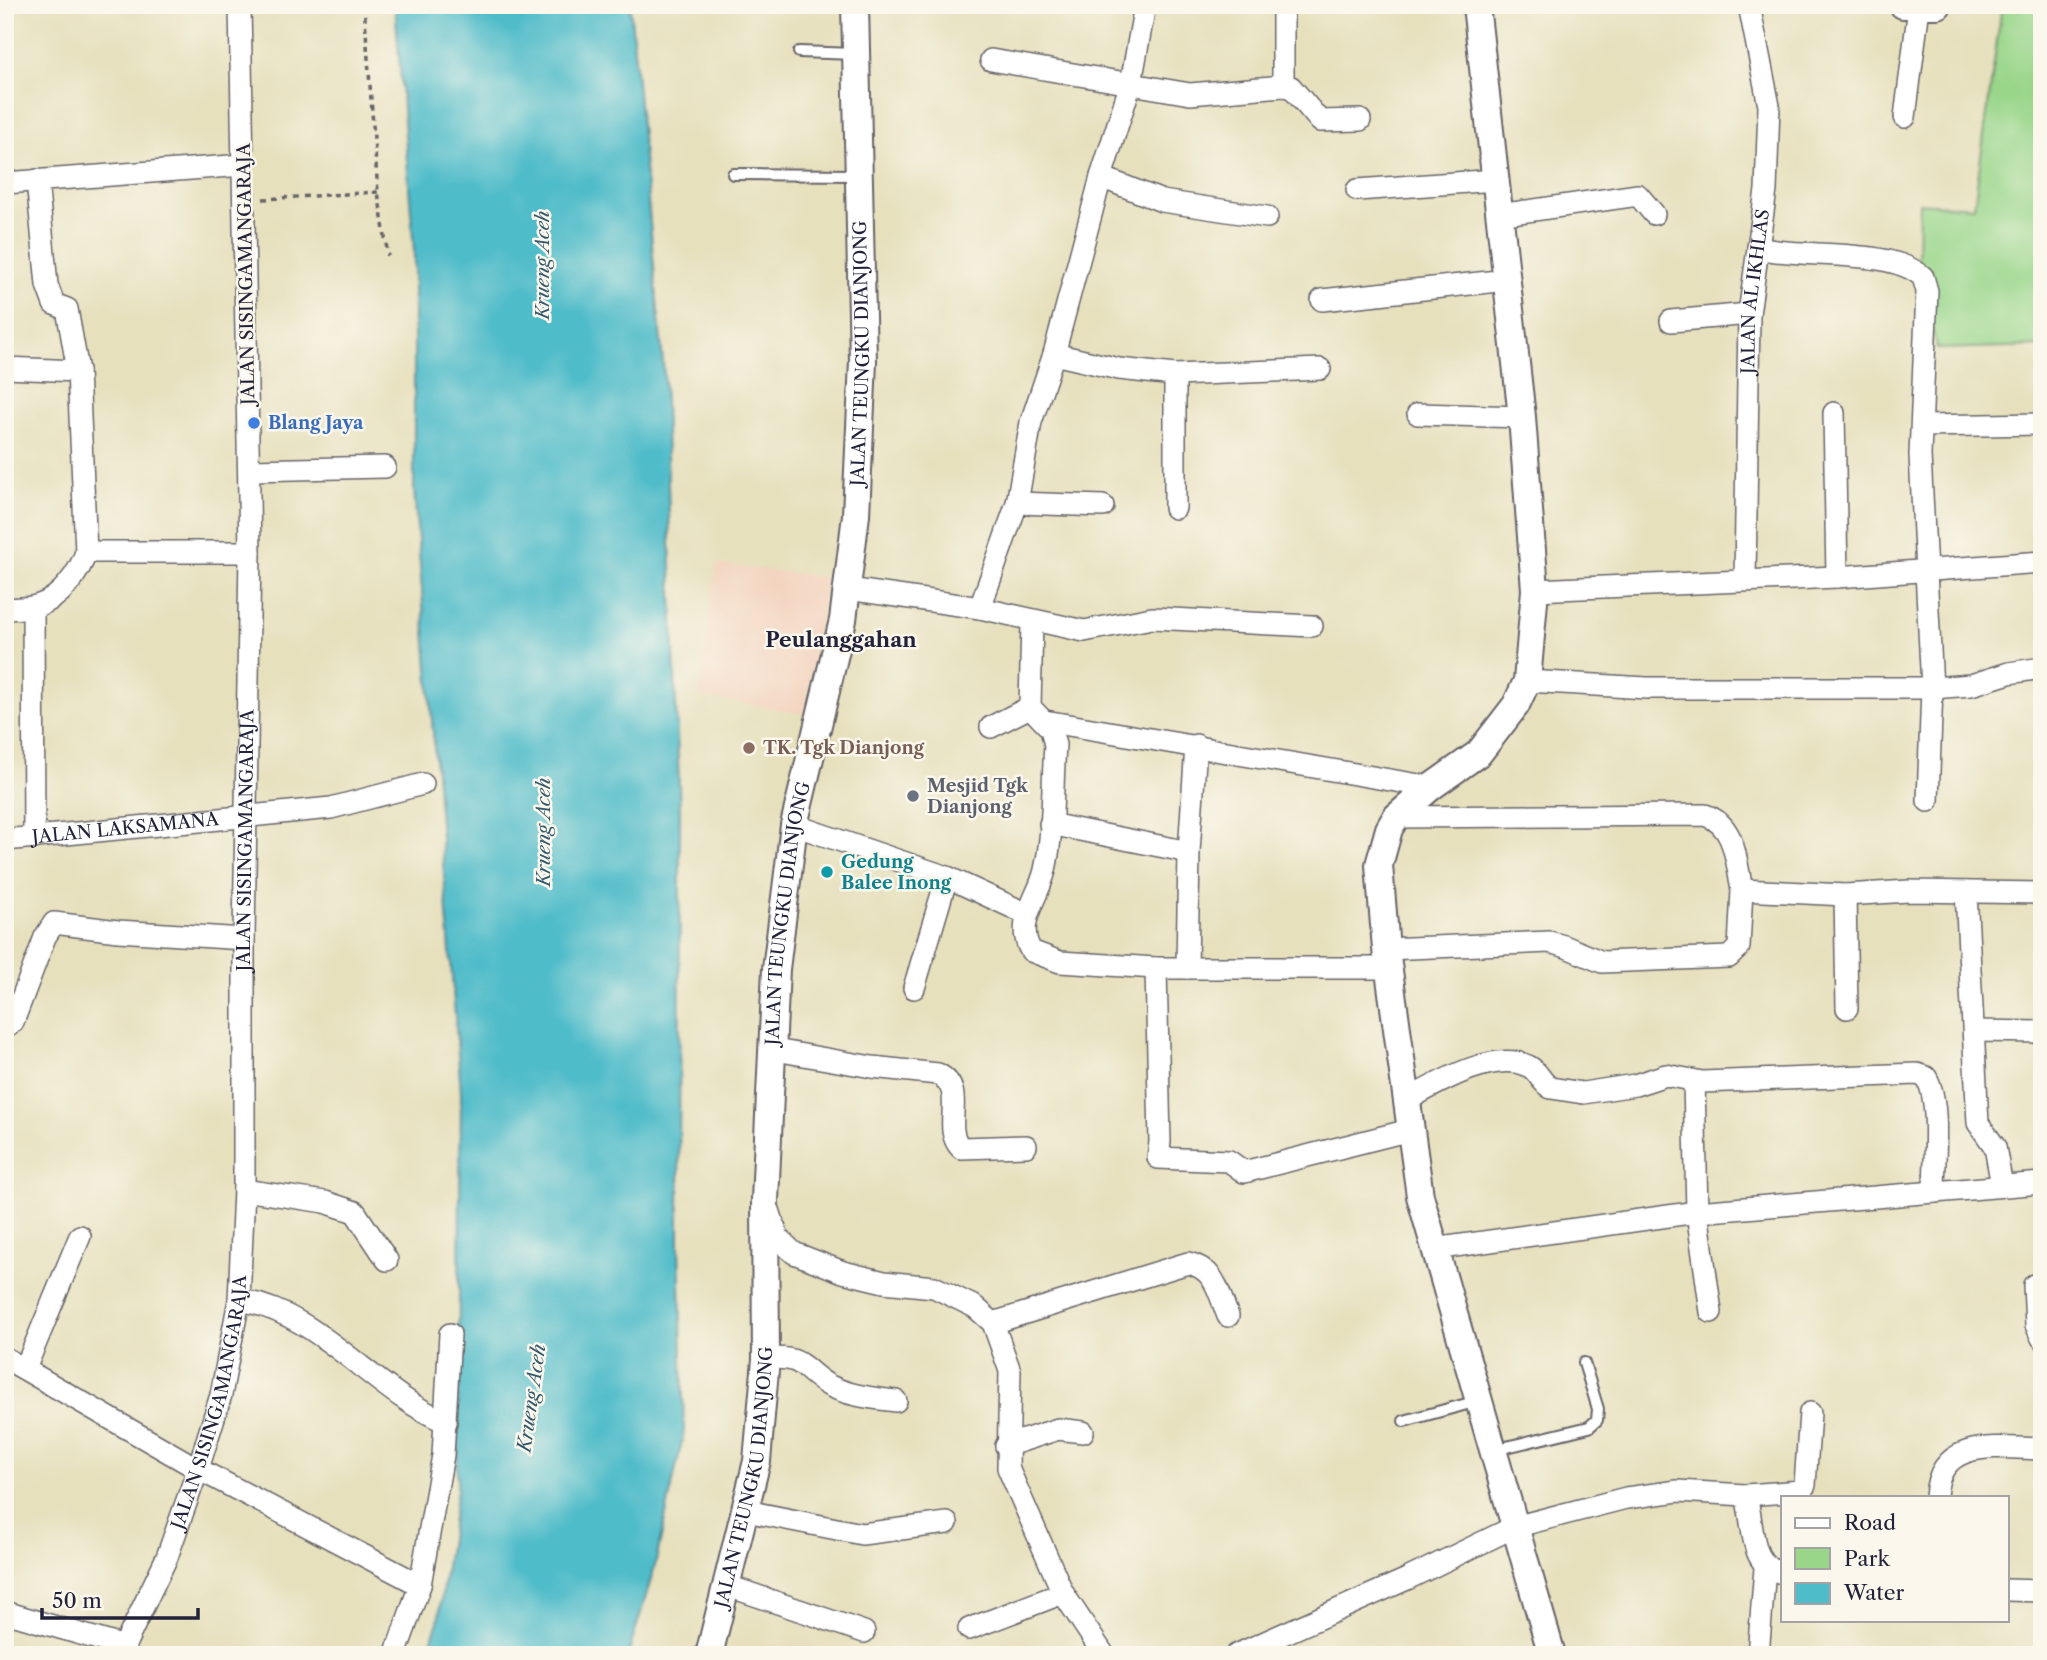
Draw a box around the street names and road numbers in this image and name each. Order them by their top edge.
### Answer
street label: JALAN SISINGAMANGARAJA [233,142,259,408]
street label: JALAN AL IKHLAS [1737,208,1774,377]
street label: JALAN TEUNGKU DIANJONG [846,220,874,490]
street label: JALAN SISINGAMANGARAJA [233,708,259,974]
street label: JALAN TEUNGKU DIANJONG [761,779,815,1049]
street label: JALAN LAKSAMANA [28,808,220,849]
street label: JALAN SISINGAMANGARAJA [166,1274,251,1535]
street label: JALAN TEUNGKU DIANJONG [709,1346,777,1613]

